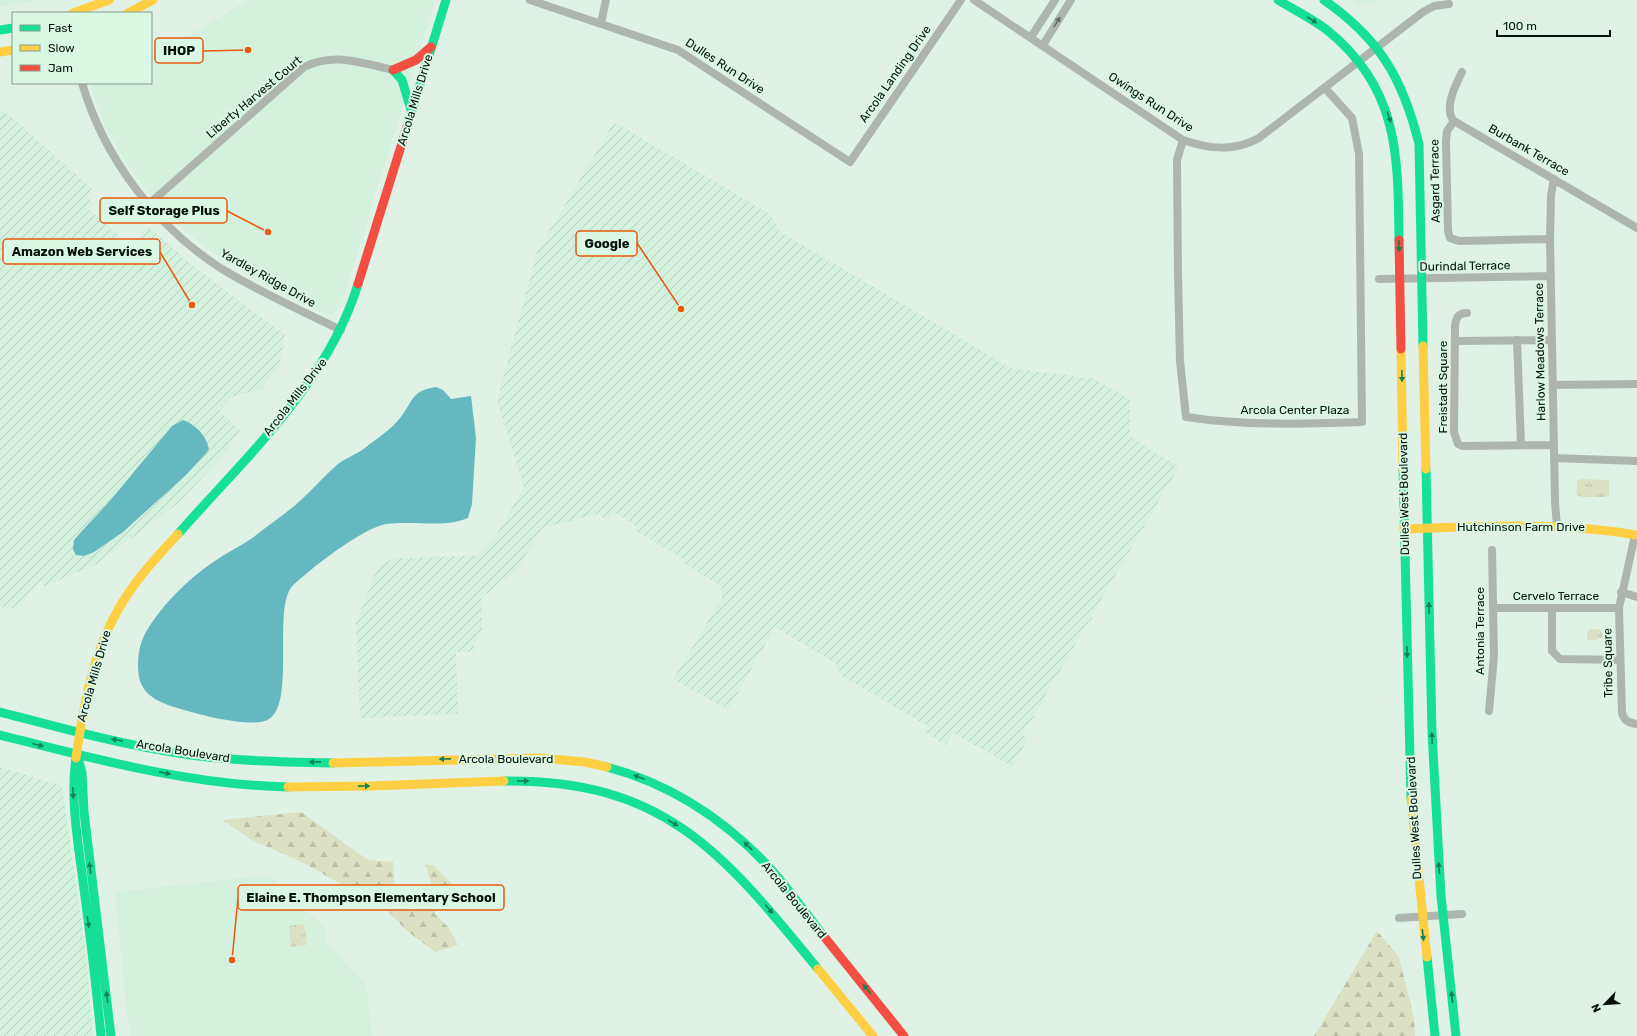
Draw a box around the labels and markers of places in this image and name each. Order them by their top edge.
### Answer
callout: IHOP [155,38,203,63]
callout: Self Storage Plus [100,198,227,223]
callout: Google [576,231,637,256]
callout: Amazon Web Services [3,239,160,264]
callout: Elaine E. Thompson Elementary School [238,885,504,910]

